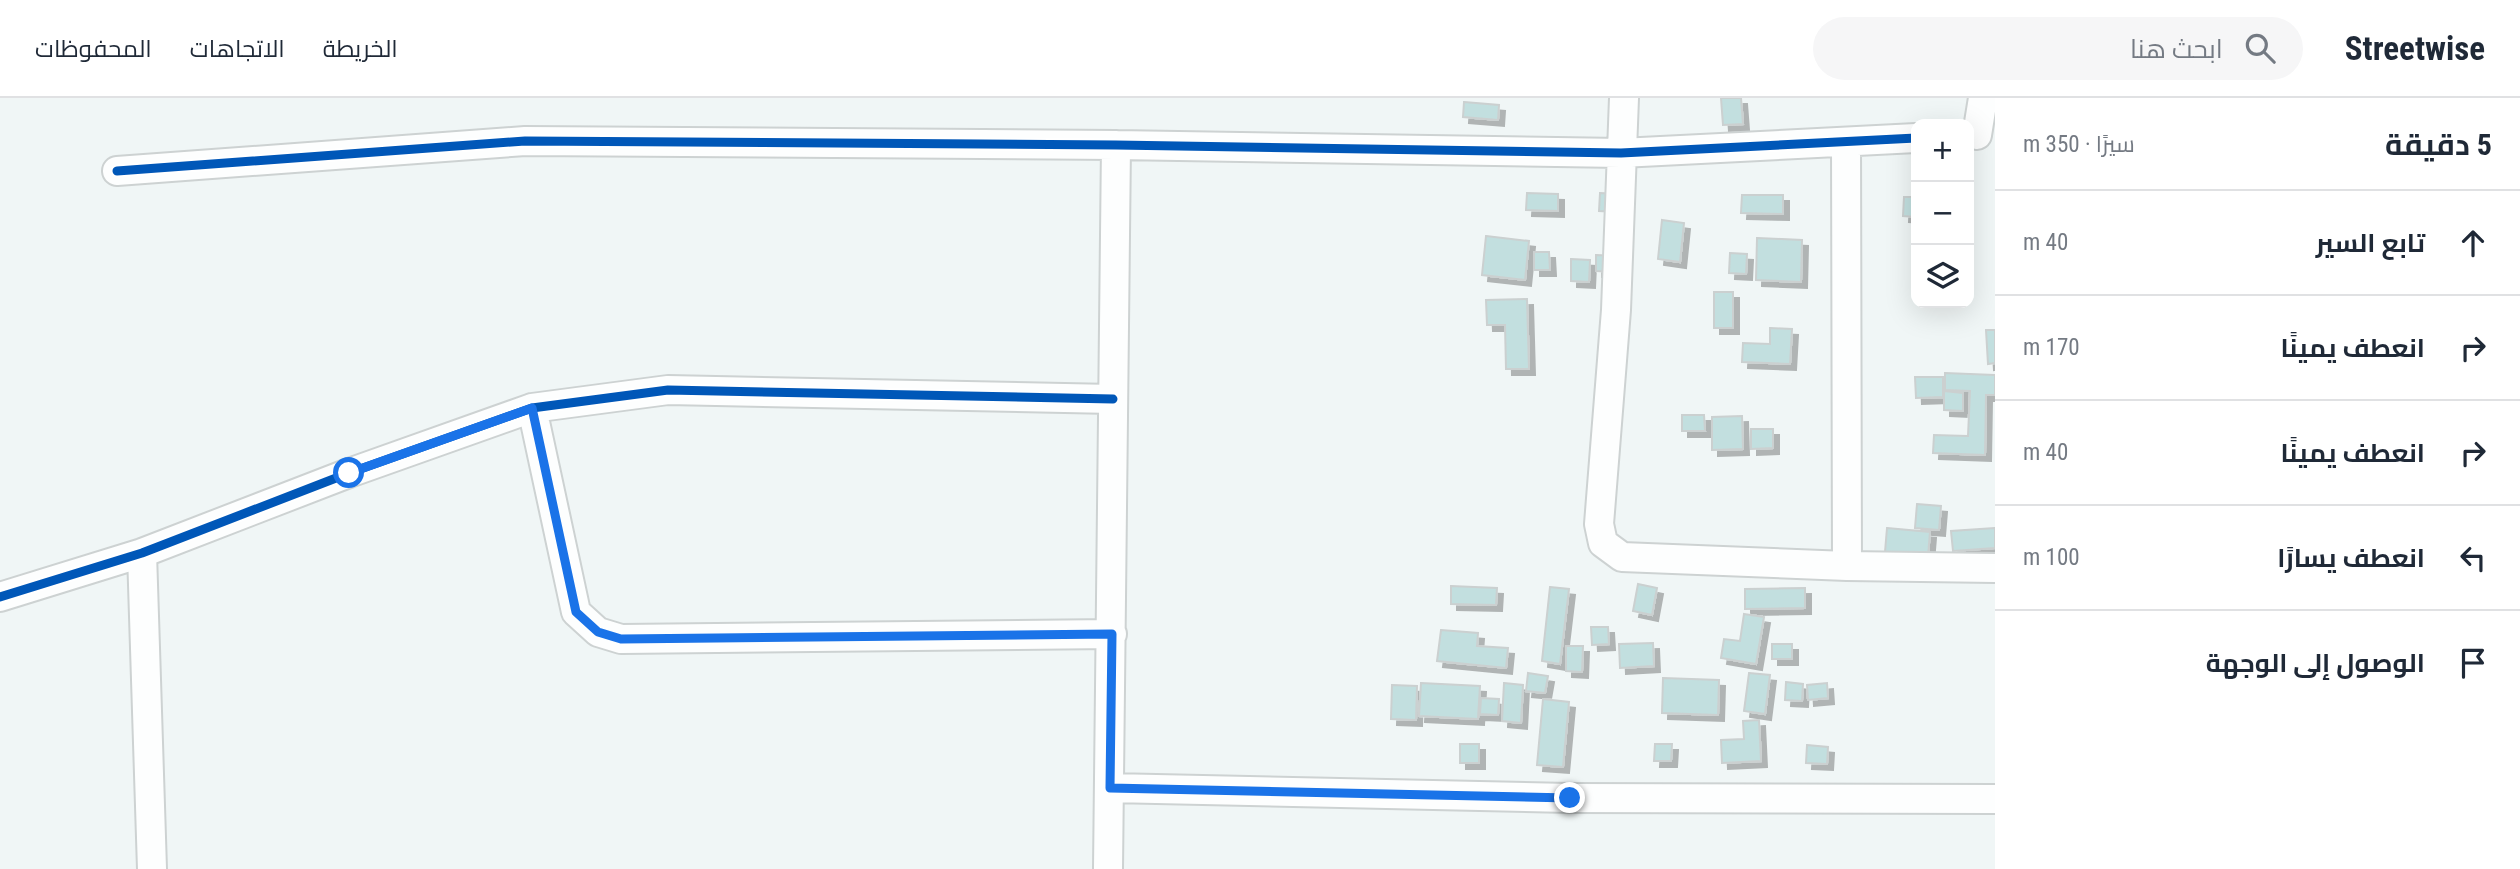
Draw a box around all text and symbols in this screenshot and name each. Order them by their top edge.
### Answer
search box [1813,17,2303,80]
icon: search [2241,29,2279,67]
text: Streetwise [2345,29,2485,68]
text: ابحث هنا [2130,34,2223,64]
text: المحفوظات [35,35,152,63]
text: الاتجاهات [190,35,285,63]
text: الخريطة [323,35,398,63]
map controls [1911,119,1974,308]
button: + [1911,119,1974,182]
text: 5 دقيقة [2385,127,2492,162]
text: سيرًا · 350 m [2023,131,2135,158]
button: − [1911,182,1974,245]
icon: ahead [2454,224,2492,262]
text: تابع السير [2316,228,2425,258]
text: 40 m [2023,229,2068,256]
button: layers [1911,245,1974,308]
icon: right [2454,329,2492,367]
text: انعطف يمينًا [2280,333,2425,363]
text: 170 m [2023,334,2080,361]
icon: right [2454,434,2492,472]
text: انعطف يمينًا [2280,438,2425,468]
text: 40 m [2023,439,2068,466]
route start [333,457,364,488]
icon: left [2454,539,2492,577]
text: انعطف يسارًا [2277,543,2425,573]
text: 100 m [2023,544,2080,571]
icon: arrive [2454,644,2492,682]
text: الوصول إلى الوجهة [2206,648,2425,678]
route end [1554,782,1585,813]

